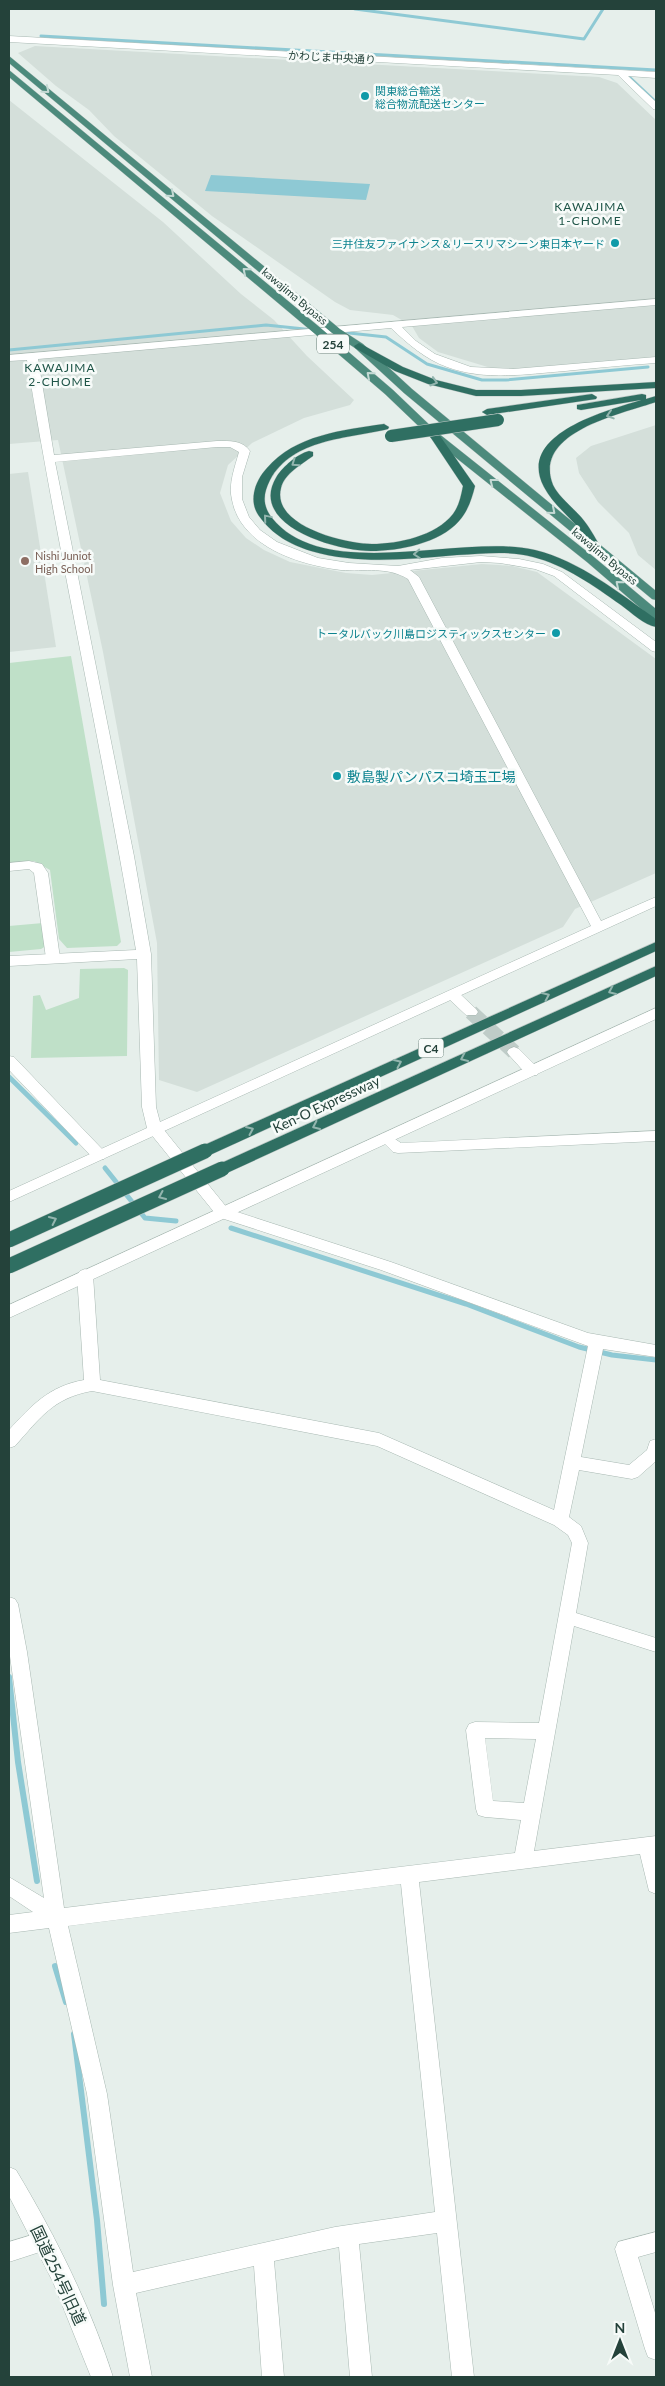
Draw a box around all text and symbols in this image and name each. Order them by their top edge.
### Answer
street label: かわじま中央通り [288,48,376,66]
place label: 関東総合輸送 総合物流配送センター [375,84,485,110]
one-way arrow [40,85,49,93]
marker: 関東総合輸送 総合物流配送センター [359,90,371,102]
one-way arrow [166,188,175,197]
district label: KAWAJIMA 1-CHOME [554,199,626,228]
place label: 三井住友ファイナンス＆リースリマシーン東日本ヤード [332,237,605,250]
marker: 三井住友ファイナンス＆リースリマシーン東日本ヤード [609,237,621,249]
street label: kawajima Bypass [260,265,331,327]
one-way arrow [242,267,251,276]
road number: 254 [317,334,349,354]
district label: KAWAJIMA 2-CHOME [24,360,96,389]
one-way arrow [367,373,376,381]
one-way arrow [429,376,438,386]
one-way arrow [607,409,615,419]
one-way arrow [291,457,301,466]
one-way arrow [489,478,498,487]
one-way arrow [546,505,555,514]
one-way arrow [263,514,272,523]
street label: kawajima Bypass [570,525,641,587]
place label: Nishi Juniot High School [35,549,93,575]
one-way arrow [413,549,421,560]
marker: Nishi Juniot High School [19,555,31,567]
one-way arrow [616,580,625,589]
place label: トータルバック川島ロジスティックスセンター [316,627,546,640]
marker: トータルバック川島ロジスティックスセンター [550,627,562,639]
place label: 敷島製パンパスコ埼玉工場 [347,768,516,785]
marker: 敷島製パンパスコ埼玉工場 [331,770,343,782]
one-way arrow [608,985,617,995]
one-way arrow [541,992,550,1003]
road number: C4 [418,1038,444,1058]
one-way arrow [460,1052,469,1063]
one-way arrow [393,1059,402,1070]
street label: Ken-O Expressway [270,1071,383,1136]
one-way arrow [312,1120,321,1130]
one-way arrow [245,1126,254,1137]
one-way arrow [158,1190,167,1201]
one-way arrow [48,1216,57,1226]
street label: 国道254号旧道 [28,2222,90,2328]
north arrow [595,2316,645,2366]
text: N [615,2319,625,2336]

